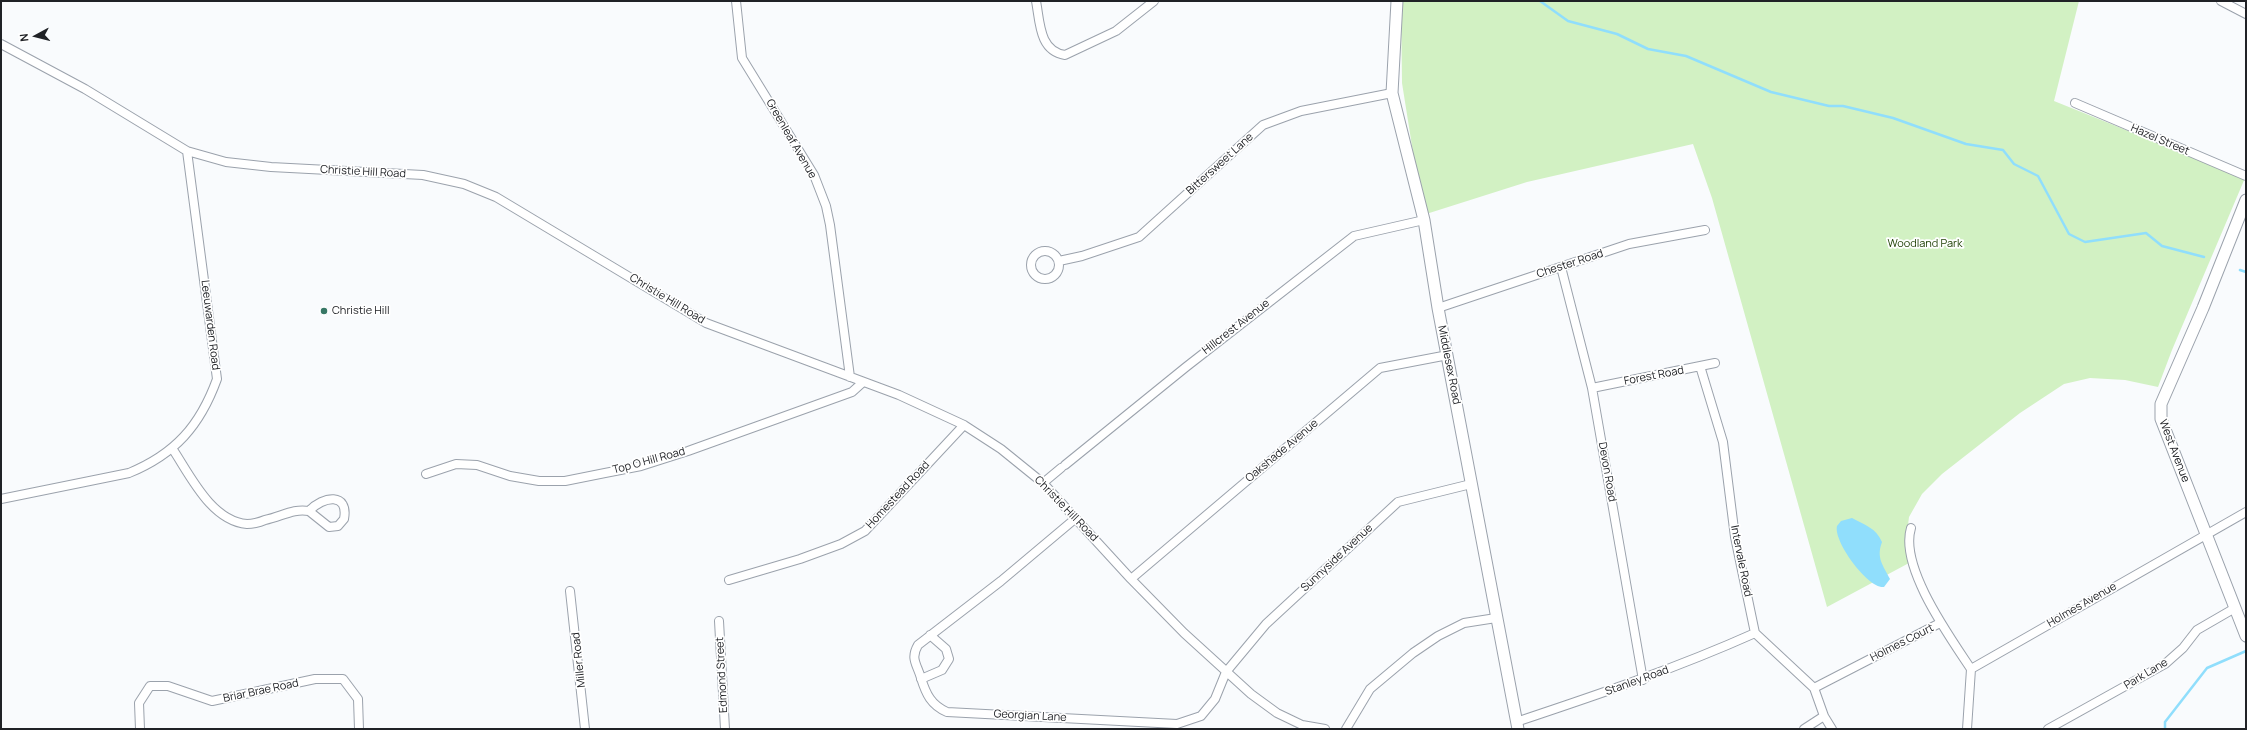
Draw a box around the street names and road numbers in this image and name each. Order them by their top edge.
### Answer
street label: Greenleaf Avenue [763,97,819,181]
street label: Hazel Street [2129,122,2191,158]
street label: Bittersweet Lane [1184,130,1256,198]
street label: Christie Hill Road [320,163,406,181]
street label: Chester Road [1535,247,1605,281]
street label: Christie Hill Road [627,271,707,327]
street label: Leeuwarden Road [198,279,222,371]
street label: Hillcrest Avenue [1200,297,1272,357]
street label: Middlesex Road [1435,325,1463,405]
street label: Forest Road [1623,364,1685,388]
street label: Oakshade Avenue [1243,417,1321,485]
street label: West Avenue [2156,418,2192,484]
street label: Devon Road [1595,441,1619,503]
street label: Top O Hill Road [611,445,687,477]
street label: Homestead Road [864,459,932,531]
street label: Christie Hill Road [1031,474,1101,544]
street label: Sunnyside Avenue [1298,521,1376,595]
street label: Intervale Road [1728,524,1754,598]
street label: Holmes Avenue [2045,580,2119,630]
street label: Holmes Court [1868,621,1936,665]
street label: Miller Road [570,632,588,688]
street label: Edmond Street [713,637,731,713]
street label: Park Lane [2122,656,2170,692]
street label: Stanley Road [1603,663,1671,699]
street label: Briar Brae Road [222,677,300,705]
street label: Georgian Lane [993,707,1067,725]

